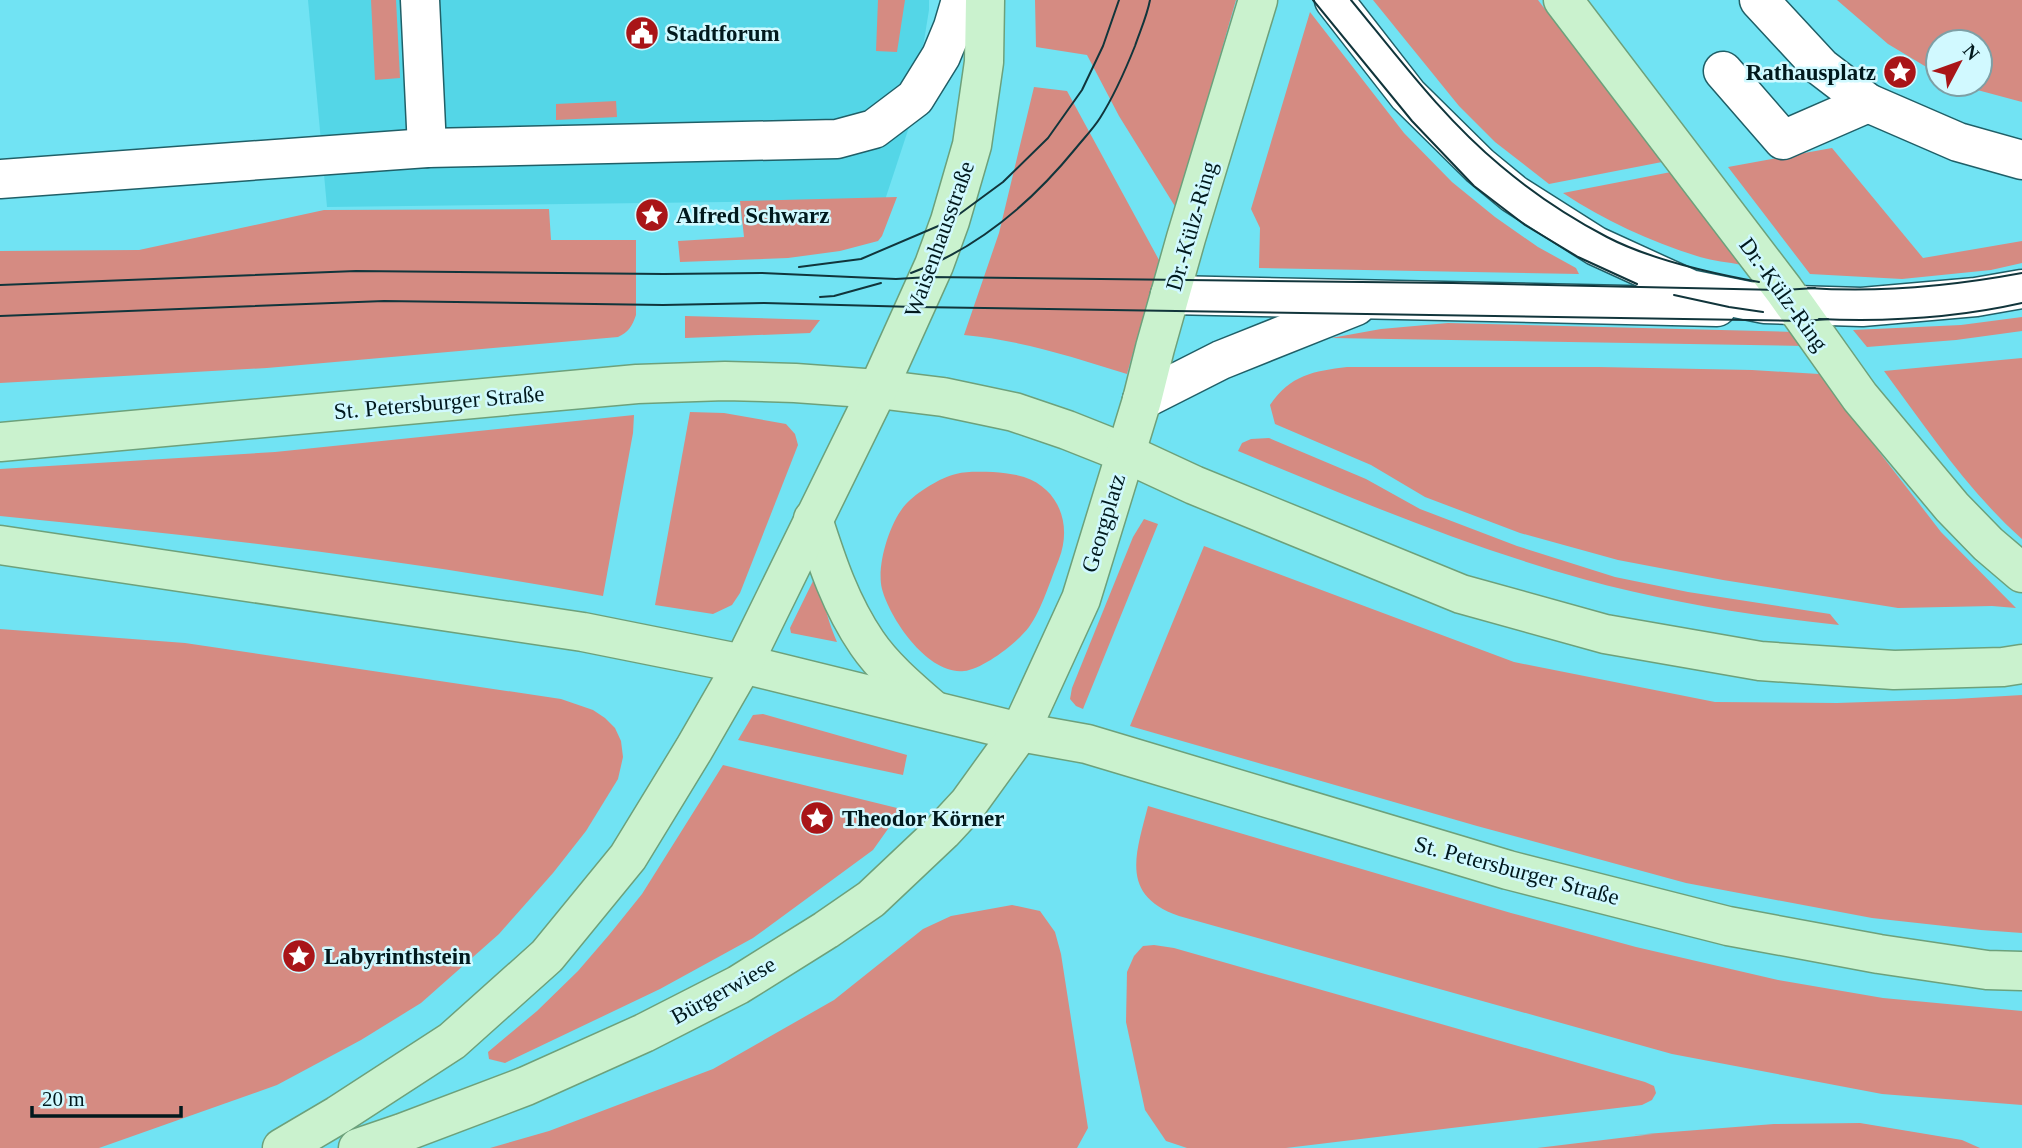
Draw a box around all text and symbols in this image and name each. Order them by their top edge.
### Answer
public building icon: Stadtforum [623,14,661,52]
place label: Stadtforum [666,21,780,46]
north arrow [1924,28,1994,98]
text: N [1959,40,1984,64]
place icon: Rathausplatz [1881,53,1919,91]
place label: Rathausplatz [1746,60,1876,85]
street label: Waisenhausstraße [900,158,979,321]
street label: Dr.-Külz-Ring [1161,158,1222,294]
place icon: Alfred Schwarz [633,196,671,234]
place label: Alfred Schwarz [676,203,830,228]
street label: Dr.-Külz-Ring [1734,233,1833,356]
street label: St. Petersburger Straße [333,381,545,424]
street label: Georgplatz [1077,471,1130,575]
place icon: Theodor Körner [798,799,836,837]
place label: Theodor Körner [842,806,1004,831]
street label: St. Petersburger Straße [1412,831,1622,910]
place icon: Labyrinthstein [280,937,318,975]
place label: Labyrinthstein [324,944,471,969]
street label: Bürgerwiese [667,951,780,1029]
scale bar [32,1074,180,1118]
text: 20 m [42,1087,85,1111]

